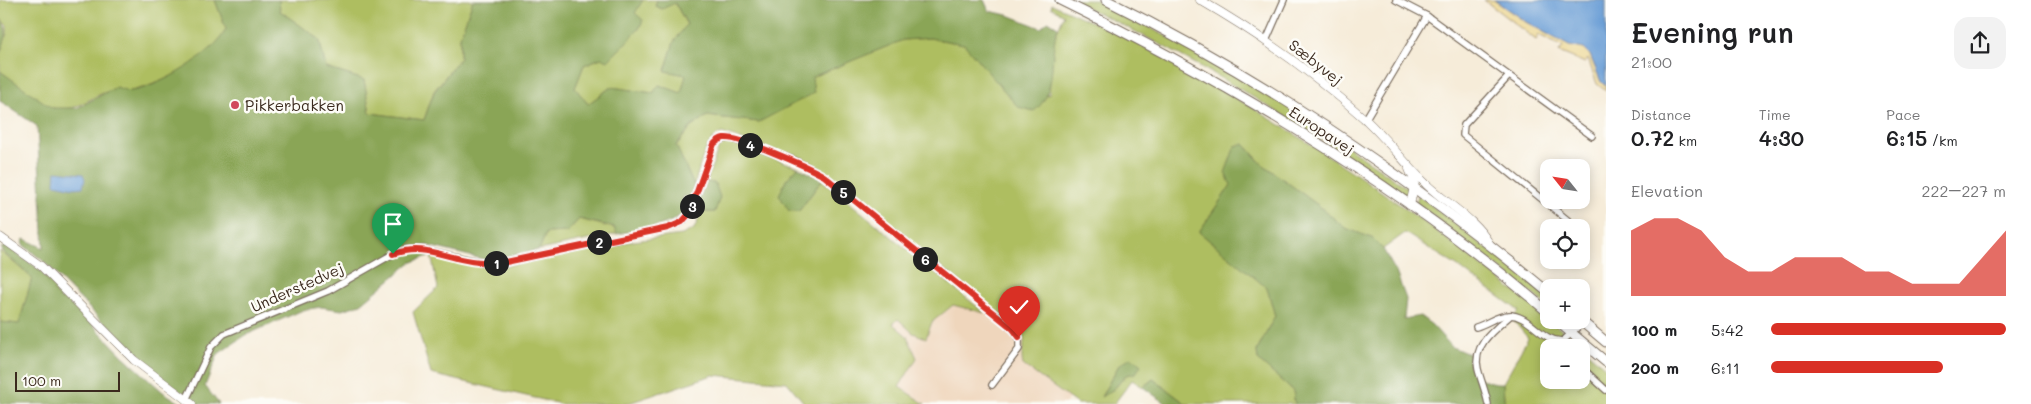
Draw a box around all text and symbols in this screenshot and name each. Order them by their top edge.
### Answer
text: Evening run [1631,14,1794,50]
button: share [1954,17,2006,69]
street label: Sæbyvej [1285,35,1347,89]
text: 21:00 [1631,51,1672,72]
place label: Pikkerbakken [245,95,344,115]
marker: Pikkerbakken [229,99,241,111]
street label: Europavej [1285,101,1359,159]
text: Distance [1631,105,1691,124]
text: Time [1759,105,1791,124]
text: Pace [1886,105,1921,124]
text: 0.72 [1631,124,1674,151]
text: 4:30 [1759,124,1804,151]
text: 6:15 [1886,124,1927,151]
text: km [1674,131,1697,150]
text: /km [1927,131,1958,150]
pin: 4 [738,132,762,158]
text: 4 [746,136,755,155]
north arrow [1540,159,1590,209]
map controls [1540,159,1590,389]
pin: 5 [830,180,856,204]
text: Elevation [1631,180,1703,201]
text: 222–227 m [1922,180,2006,201]
text: 5 [839,183,848,202]
pin: 3 [680,194,704,218]
text: 3 [688,197,697,216]
pin [372,203,414,254]
icon: arrive [379,210,407,238]
button: locate [1540,219,1590,269]
pin: 2 [586,230,612,254]
text: 2 [596,233,603,252]
pin: 6 [912,246,938,272]
pin: 1 [484,250,508,276]
text: 6 [921,250,930,269]
text: 1 [493,254,500,273]
street label: Understedvej [247,258,347,316]
button: + [1540,279,1590,329]
pin [998,286,1040,337]
icon: check [1005,293,1033,321]
text: 100 m [1631,319,1677,340]
text: 5:42 [1711,319,1744,340]
button: − [1540,339,1590,389]
text: 200 m [1631,357,1679,378]
text: 6:11 [1711,357,1740,378]
scale bar [15,369,120,392]
text: 100 m [22,371,61,390]

